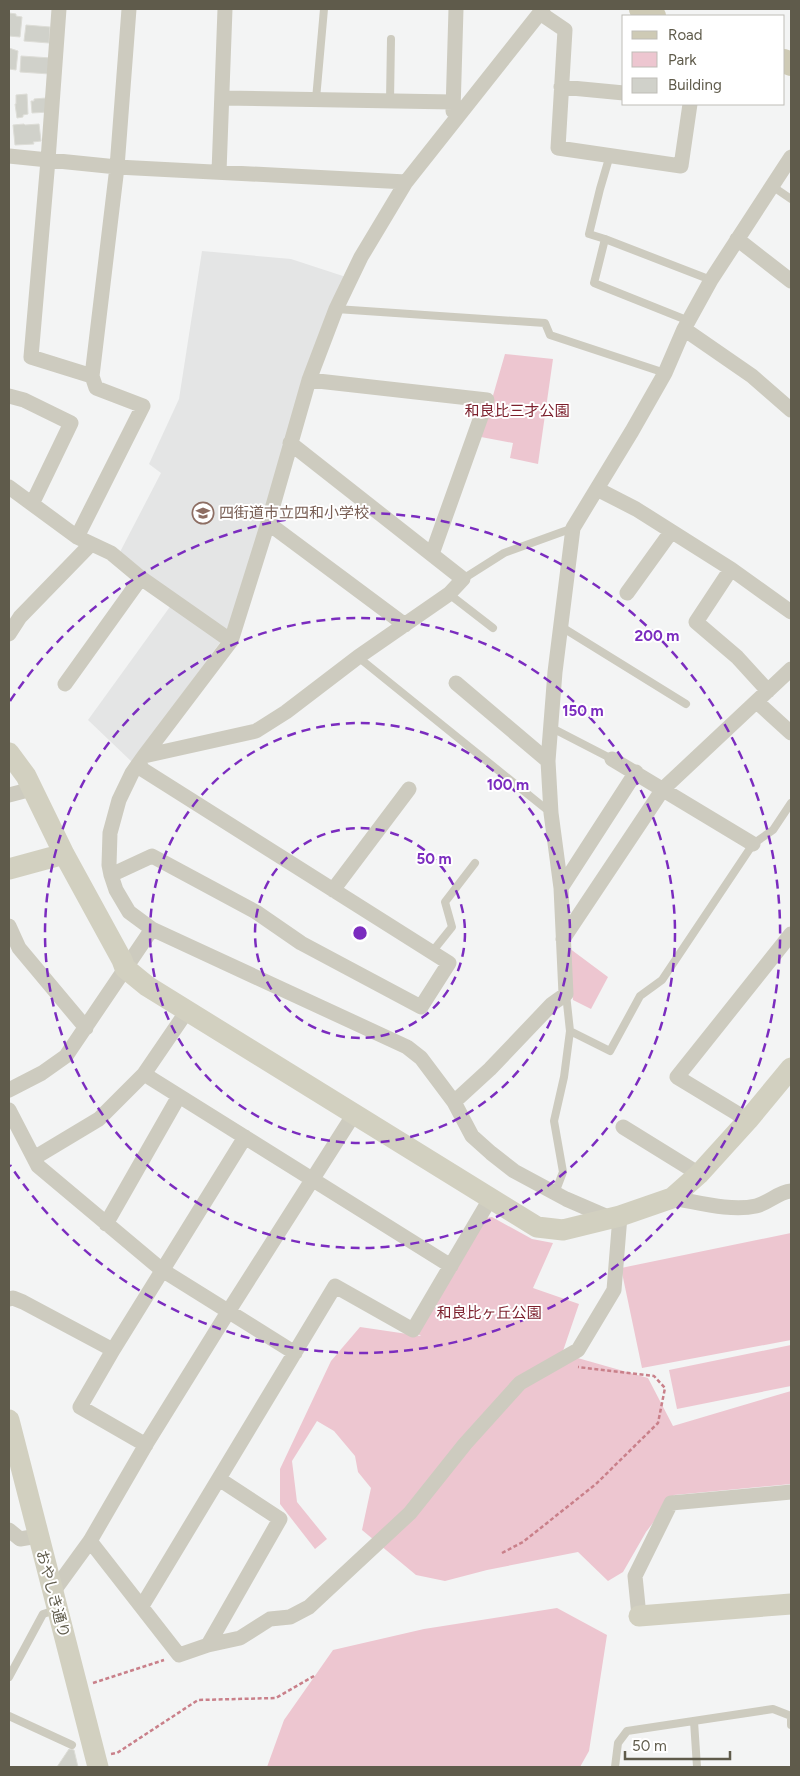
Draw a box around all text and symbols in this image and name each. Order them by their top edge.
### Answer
legend [622,15,785,105]
text: Road [668,26,703,44]
text: Park [668,51,697,69]
text: Building [668,76,722,94]
park label: 和良比三才公園 [464,402,570,420]
school or university icon: 四街道市立四和小学校 [191,501,215,525]
place label: 四街道市立四和小学校 [219,504,369,522]
text: 200 m [635,627,679,645]
text: 150 m [562,702,604,720]
text: 100 m [487,776,529,794]
text: 50 m [416,850,452,868]
centre of rings [351,924,369,942]
park label: 和良比ヶ丘公園 [436,1304,542,1322]
street label: おやしき通り [33,1548,73,1640]
scale bar [625,1728,730,1760]
text: 50 m [632,1737,667,1755]

